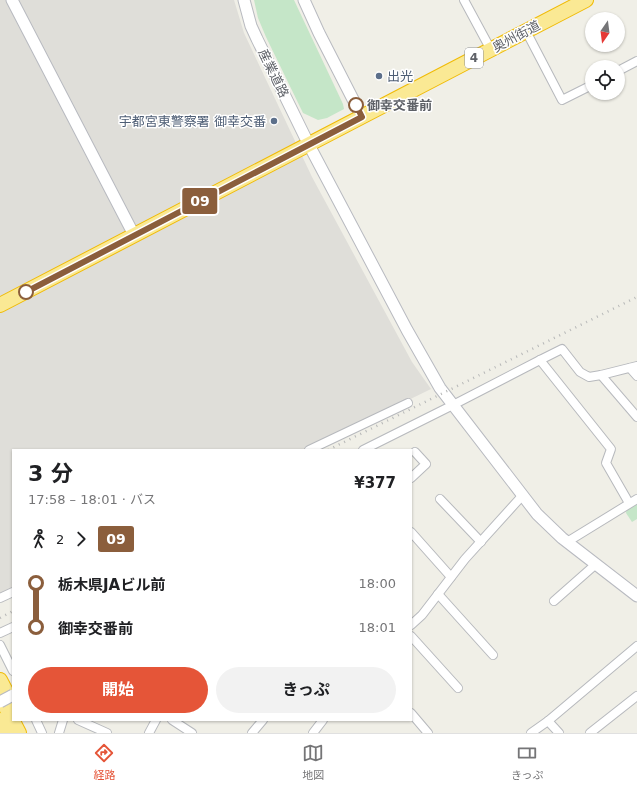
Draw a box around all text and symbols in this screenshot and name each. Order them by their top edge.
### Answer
north arrow [585,12,625,52]
map controls [585,12,625,100]
street label: 奥州街道 [490,18,543,55]
street label: 産業道路 [255,47,292,100]
road number: 4 [465,48,483,68]
button: locate [585,60,625,100]
place label: 出光 [387,69,413,84]
marker: 出光 [374,71,384,81]
marker: 御幸交番前 [348,97,364,113]
place label: 御幸交番前 [367,98,432,113]
place label: 宇都宮東警察署 御幸交番 [119,114,266,129]
marker: 宇都宮東警察署 御幸交番 [269,116,279,126]
line badge: 09 [182,188,218,214]
text: 09 [190,193,210,209]
unlabelled marker [18,284,34,300]
text: 3 分 [28,461,73,486]
text: ¥377 [354,474,396,492]
text: 17:58 – 18:01 · バス [28,492,156,507]
icon: walk [28,528,50,550]
icon: forward [70,528,92,550]
text: 09 [106,531,126,547]
text: 2 [56,532,64,547]
text: 栃木県JAビル前 [58,576,165,594]
text: 18:00 [359,576,396,591]
text: 御幸交番前 [58,620,133,638]
text: 18:01 [359,620,396,635]
button: 開始 [28,667,208,713]
button: きっぷ [216,667,396,713]
tab: 経路 [93,742,115,782]
tab: 地図 [302,742,324,782]
tab: きっぷ [511,742,544,782]

